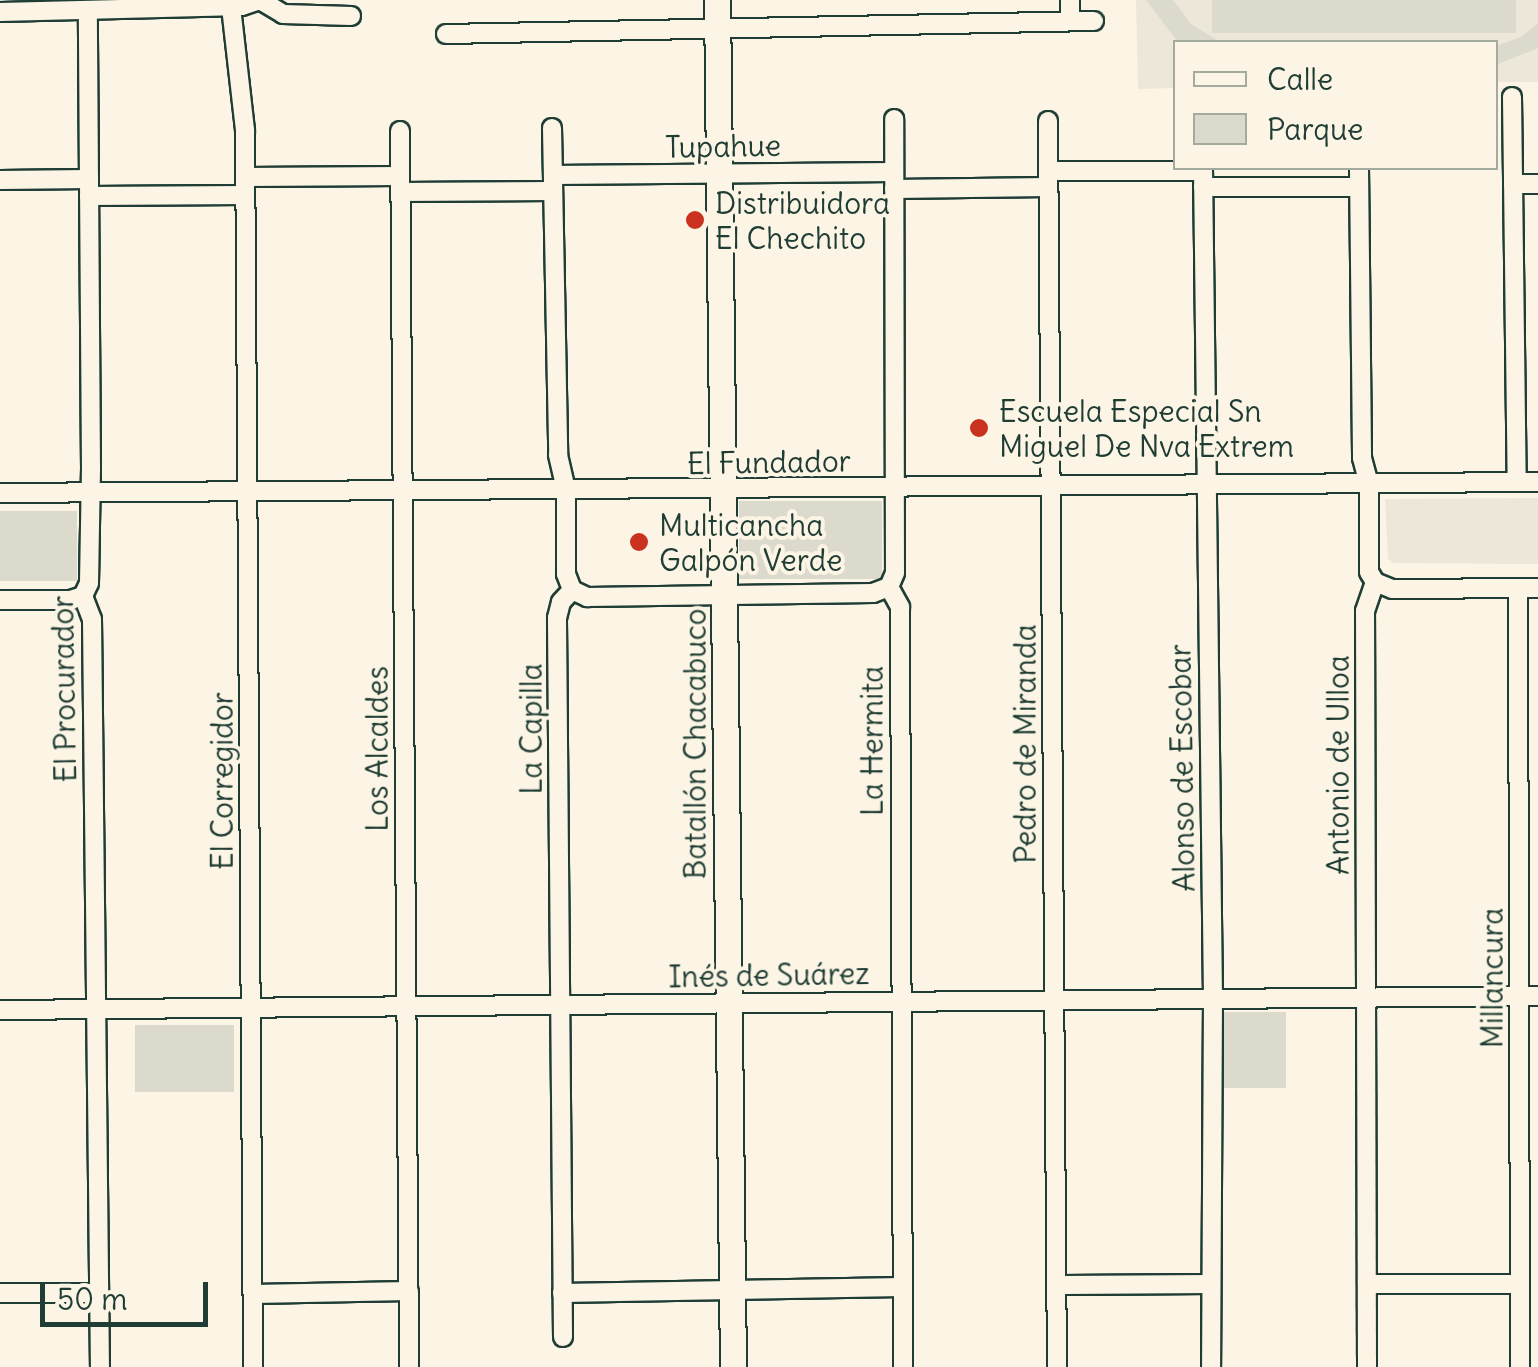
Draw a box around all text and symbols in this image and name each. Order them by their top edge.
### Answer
legend [1173,40,1498,170]
text: Calle [1267,60,1333,98]
text: Parque [1267,110,1363,148]
street label: Tupahue [665,127,781,165]
place label: Distribuidora El Chechito [715,185,890,256]
marker: Distribuidora El Chechito [684,209,706,231]
place label: Escuela Especial Sn Miguel De Nva Extrem [999,393,1294,464]
marker: Escuela Especial Sn Miguel De Nva Extrem [968,417,990,439]
street label: El Fundador [687,443,851,481]
place label: Multicancha Galpón Verde [659,507,842,578]
marker: Multicancha Galpón Verde [628,531,650,553]
street label: El Procurador [44,595,84,783]
street label: Batallón Chacabuco [677,609,713,879]
street label: Pedro de Miranda [1007,624,1043,864]
street label: Alonso de Escobar [1162,644,1202,892]
street label: Antonio de Ulloa [1320,655,1356,875]
street label: La Capilla [513,663,549,795]
street label: Los Alcaldes [359,666,395,832]
street label: La Hermita [854,666,890,816]
street label: El Corregidor [204,692,240,870]
street label: Millancura [1474,908,1510,1048]
street label: Inés de Suárez [668,955,870,995]
scale bar [45,1262,212,1324]
text: 50 m [57,1280,127,1318]

